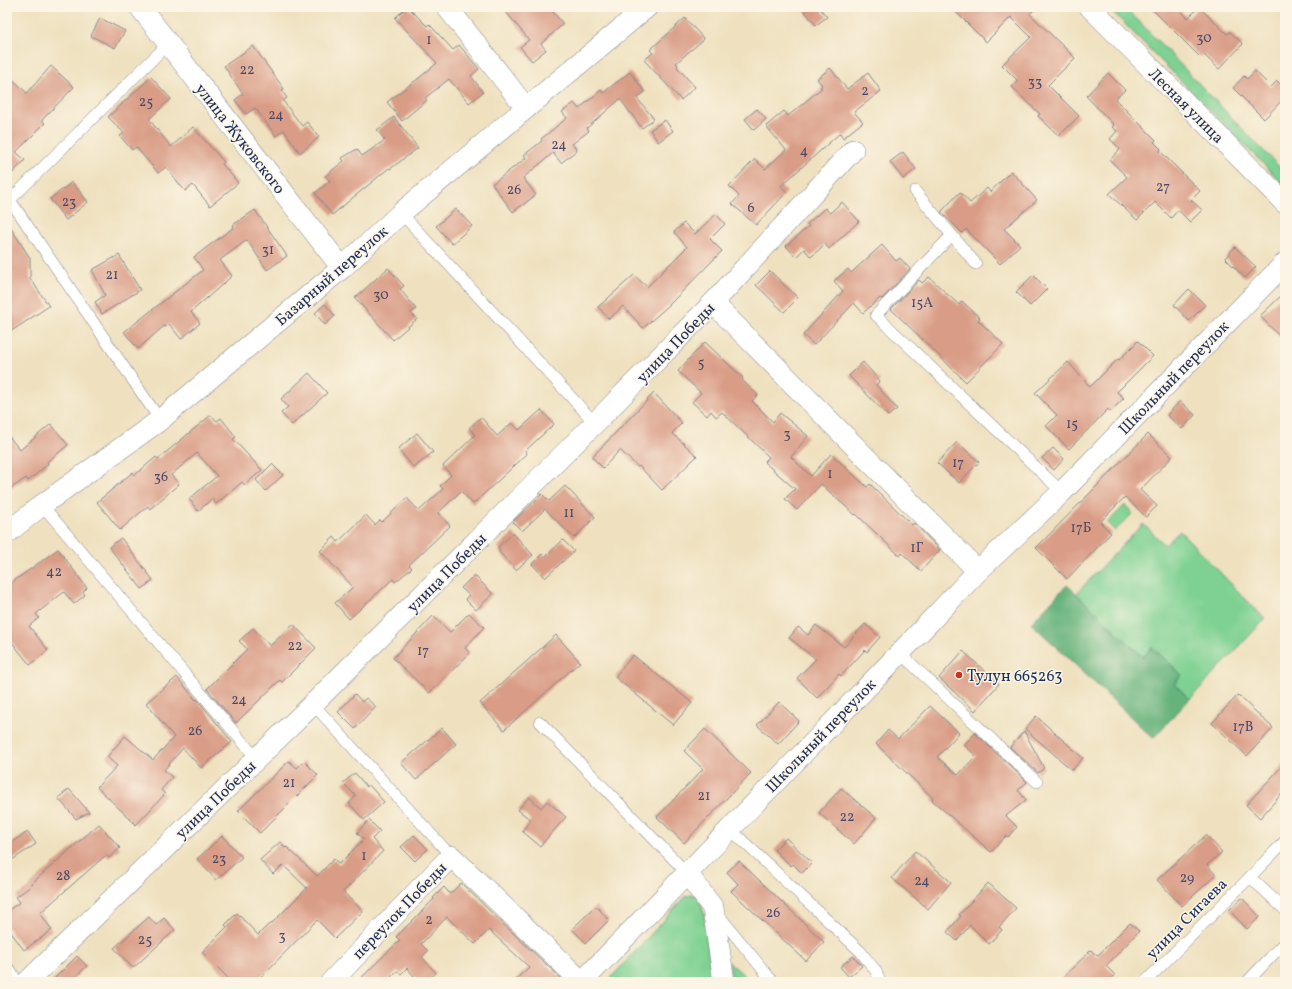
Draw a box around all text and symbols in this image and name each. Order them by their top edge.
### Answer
house number: 30 [1196,29,1212,48]
house number: 1 [426,31,432,50]
house number: 22 [239,61,255,80]
street label: Лесная улица [1143,64,1228,149]
house number: 33 [1028,73,1042,92]
street label: улица Жуковского [189,79,290,199]
house number: 2 [861,82,869,101]
house number: 25 [139,93,153,112]
house number: 24 [268,106,284,125]
house number: 24 [551,136,567,155]
house number: 4 [800,142,808,161]
house number: 27 [1156,178,1170,197]
house number: 26 [507,181,521,200]
house number: 23 [62,193,76,212]
house number: 6 [747,199,755,218]
street label: Базарный переулок [271,221,394,332]
house number: 31 [262,241,274,260]
house number: 21 [106,266,118,285]
house number: 30 [373,286,389,305]
house number: 15А [911,294,933,313]
street label: улица Победы [632,298,721,389]
street label: Школьный переулок [1114,316,1235,440]
house number: 5 [698,354,704,373]
house number: 15 [1066,415,1078,434]
house number: 3 [783,425,791,444]
house number: 17 [952,454,964,473]
house number: 1 [827,465,833,484]
house number: 36 [154,468,168,487]
house number: 11 [564,504,574,523]
house number: 17Б [1071,519,1091,538]
street label: улица Победы [403,529,492,618]
house number: 1Г [910,539,924,558]
house number: 42 [46,563,62,582]
house number: 22 [287,637,303,656]
house number: 17 [417,642,429,661]
place label: Тулун 665263 [967,666,1063,688]
marker: Тулун 665263 [954,670,964,680]
street label: Школьный переулок [761,674,882,798]
house number: 24 [231,691,247,710]
house number: 17В [1233,718,1253,737]
house number: 26 [188,722,202,741]
street label: улица Победы [171,756,262,845]
house number: 21 [283,774,295,793]
house number: 21 [698,787,710,806]
house number: 22 [839,808,855,827]
house number: 1 [361,847,367,866]
house number: 23 [212,850,226,869]
street label: переулок Победы [348,858,453,965]
house number: 28 [56,867,70,886]
house number: 29 [1180,869,1194,888]
house number: 24 [914,872,930,891]
street label: улица Сигаева [1142,874,1233,965]
house number: 26 [766,904,780,923]
house number: 2 [425,911,433,930]
house number: 3 [278,927,286,946]
house number: 25 [138,931,152,950]

